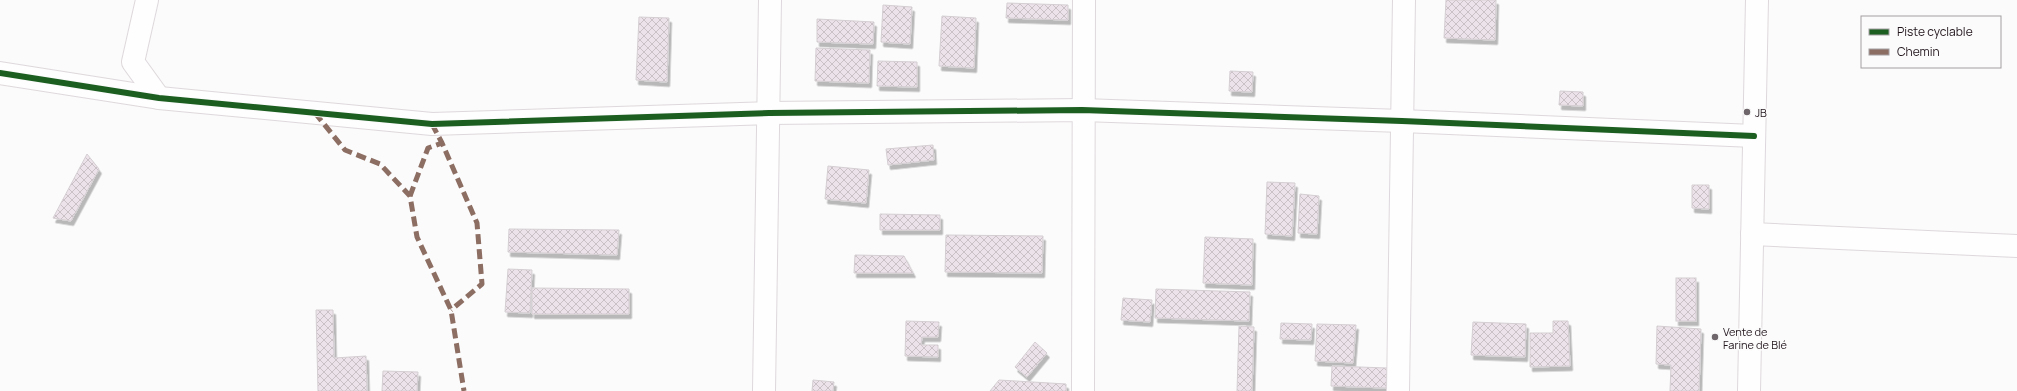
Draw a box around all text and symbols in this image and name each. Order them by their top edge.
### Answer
legend [1861,16,2001,68]
text: Piste cyclable [1897,23,1973,40]
text: Chemin [1897,43,1940,60]
place label: JB [1755,105,1767,120]
marker: JB [1742,107,1752,117]
place label: Vente de Farine de Blé [1723,324,1788,352]
marker: Vente de Farine de Blé [1710,332,1720,342]

